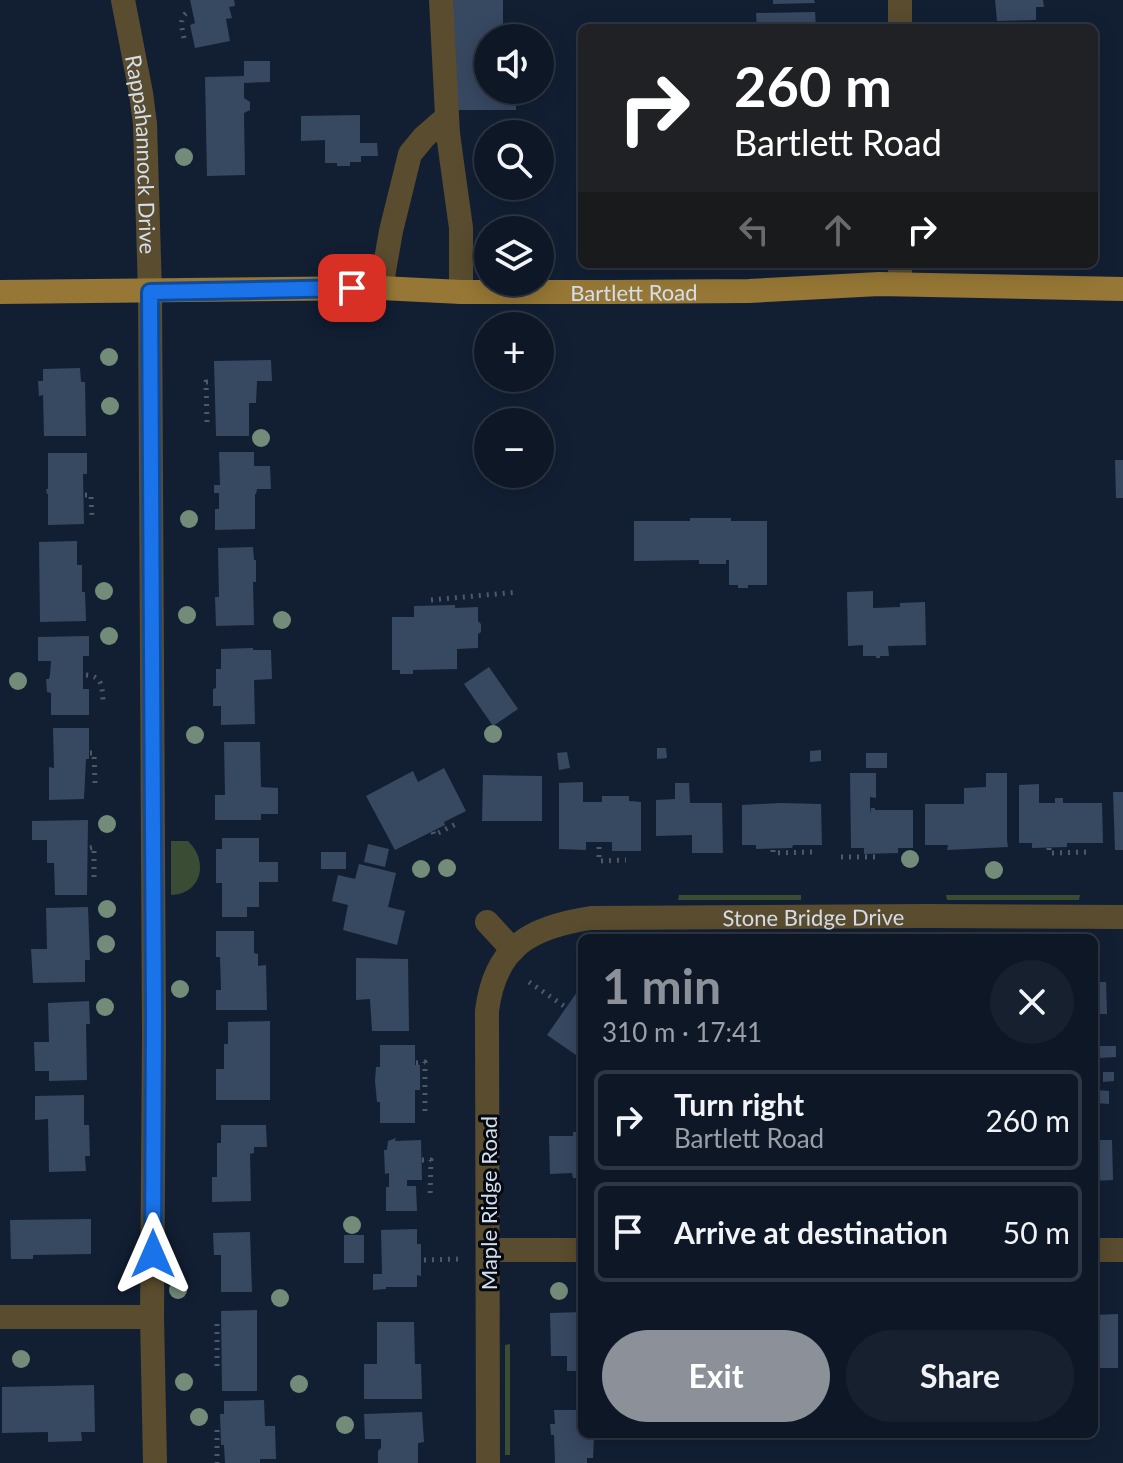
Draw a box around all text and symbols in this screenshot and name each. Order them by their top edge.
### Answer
map controls [474,24,554,488]
button: sound [474,24,554,104]
street label: Rappahannock Drive [120,52,162,254]
text: 260 m [734,52,892,119]
icon: right [602,56,706,160]
button: search [474,120,554,200]
text: Bartlett Road [734,120,942,164]
icon: left [732,208,776,252]
icon: ahead [816,208,860,252]
icon: right [900,208,944,252]
button: layers [474,216,554,296]
pin [318,254,386,322]
icon: arrive [330,266,374,310]
street label: Bartlett Road [570,278,698,306]
button: + [474,312,554,392]
button: − [474,408,554,488]
street label: Stone Bridge Drive [722,903,904,931]
text: 1 min [602,957,721,1014]
button: close [990,960,1074,1044]
text: 310 m · 17:41 [602,1016,762,1048]
text: Turn right [674,1086,804,1122]
icon: right [606,1098,650,1142]
text: 260 m [985,1102,1070,1138]
street label: Maple Ridge Road [475,1116,502,1290]
text: Bartlett Road [674,1122,824,1154]
icon: arrive [606,1210,650,1254]
position arrow [111,1212,195,1296]
text: Arrive at destination [674,1214,948,1250]
text: 50 m [1003,1214,1070,1250]
button: Exit [602,1330,830,1422]
button: Share [846,1330,1074,1422]

